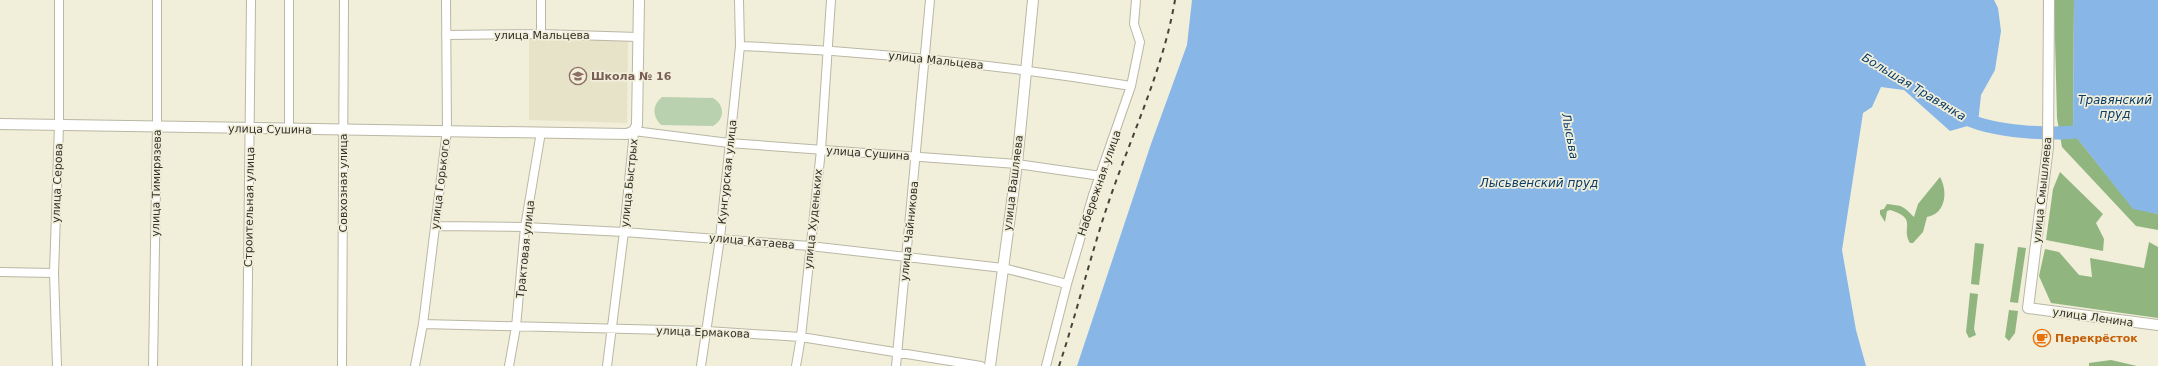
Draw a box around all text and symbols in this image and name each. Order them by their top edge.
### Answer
street label: улица Мальцева [494,29,590,42]
street label: улица Мальцева [888,49,984,72]
water label: Большая Травянка [1860,50,1968,124]
school or university icon: Школа № 16 [568,66,588,86]
place label: Школа № 16 [591,70,672,83]
water label: Травянский пруд [2078,93,2152,121]
water label: Лысьва [1558,111,1581,160]
street label: Кунгурская улица [716,119,739,225]
street label: улица Сушина [228,122,312,137]
street label: Набережная улица [1075,128,1124,238]
street label: улица Тимирязева [149,129,164,237]
street label: Совхозная улица [337,134,350,232]
street label: улица Вашляева [1001,134,1026,232]
street label: улица Смышляева [2030,136,2055,244]
street label: улица Быстрых [618,137,641,228]
street label: улица Горького [428,138,453,230]
street label: улица Серова [50,143,65,223]
street label: улица Сушина [826,144,910,163]
street label: Строительная улица [242,147,257,267]
street label: улица Худеньких [802,168,825,270]
water label: Лысьвенский пруд [1479,176,1598,190]
street label: улица Чайникова [898,180,921,282]
street label: Трактовая улица [514,199,537,300]
street label: улица Катаева [708,231,795,252]
street label: улица Ленина [2052,305,2134,330]
street label: улица Ермакова [656,324,750,341]
cafe icon: Перекрёсток [2032,328,2052,348]
place label: Перекрёсток [2055,332,2138,345]

